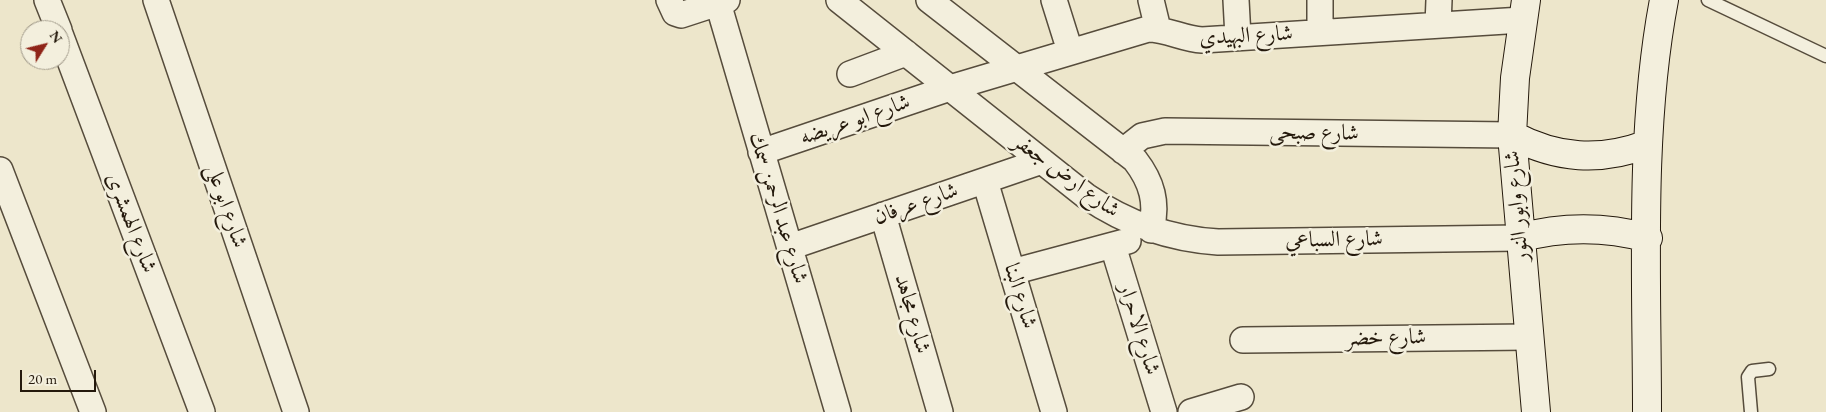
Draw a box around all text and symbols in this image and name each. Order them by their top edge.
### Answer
north arrow [20,20,70,70]
street label: شارع البهيدي [1198,20,1294,52]
text: N [46,27,67,47]
street label: شارع ابو عريضه [796,89,914,151]
street label: شارع صبحى [1269,119,1359,147]
street label: شارع ارض جعفر [1007,128,1125,224]
street label: شارع عبد الرحمن سمك [742,129,814,287]
street label: شارع وابور النور [1499,149,1535,263]
street label: شارع ابو على [199,161,253,251]
street label: شارع الهمشرى [100,169,162,277]
street label: شارع عرفان [870,177,962,231]
street label: شارع السباعي [1285,226,1383,254]
street label: شارع البنا [998,260,1042,332]
street label: شارع مجاهد [888,271,936,357]
street label: شارع الاحرار [1113,280,1165,378]
street label: شارع خضر [1346,324,1426,352]
scale bar [22,360,99,392]
text: 20 m [28,369,57,388]

